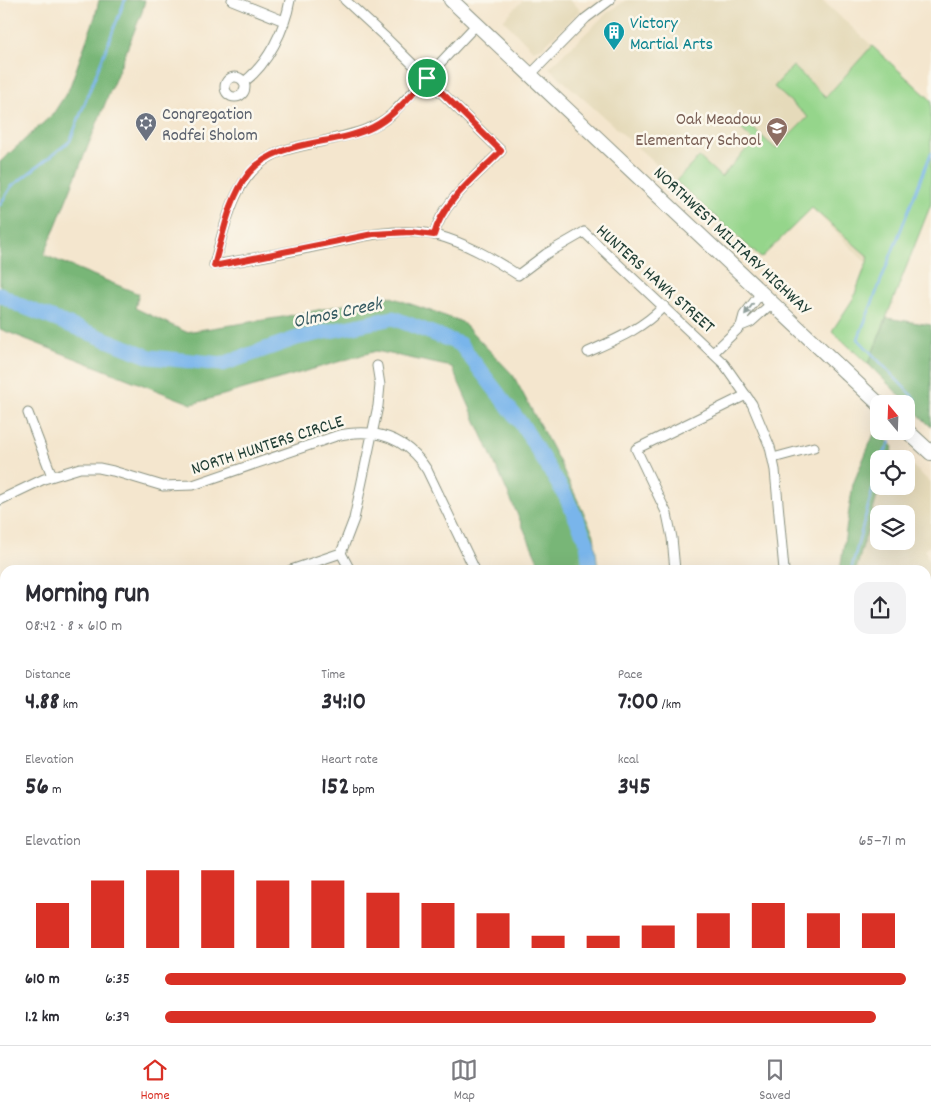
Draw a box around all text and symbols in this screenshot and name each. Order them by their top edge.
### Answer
place label: Victory Martial Arts [630,12,713,58]
building icon: Victory Martial Arts [602,20,626,51]
pin [406,57,448,99]
icon: arrive [413,64,441,92]
place label: Congregation Rodfei Sholom [162,103,258,149]
place label: Oak Meadow Elementary School [635,108,762,154]
synagogue icon: Congregation Rodfei Sholom [134,111,158,142]
school or university icon: Oak Meadow Elementary School [765,116,789,147]
street label: NORTHWEST MILITARY HIGHWAY [647,162,817,323]
street label: HUNTERS HAWK STREET [589,220,719,340]
water label: Olmos Creek [291,291,387,337]
one-way arrow [744,302,754,316]
north arrow [870,395,915,440]
map controls [870,395,915,550]
street label: NORTH HUNTERS CIRCLE [188,410,347,483]
button: locate [870,450,915,495]
button: layers [870,505,915,550]
text: Morning run [25,576,149,616]
button: share [854,582,906,634]
text: 08:42 · 8 × 610 m [25,615,122,638]
text: Distance [25,665,71,685]
text: Time [321,665,345,685]
text: Pace [618,665,642,685]
text: 4.88 [25,685,60,721]
text: 34:10 [321,685,366,721]
text: 7:00 [618,685,659,721]
text: km [60,695,78,715]
text: /km [659,695,681,715]
text: Elevation [25,750,74,770]
text: Heart rate [321,750,378,770]
text: kcal [618,750,639,770]
text: 56 [25,770,49,806]
text: 152 [321,770,349,806]
text: 345 [618,770,651,806]
text: m [49,780,62,800]
text: bpm [349,780,375,800]
text: Elevation [25,830,81,853]
text: 65–71 m [859,830,906,853]
text: 610 m [25,968,60,991]
text: 6:35 [105,968,130,991]
text: 1.2 km [25,1006,59,1029]
text: 6:39 [105,1006,130,1029]
tab: Home [140,1056,170,1106]
tab: Map [450,1056,478,1106]
tab: Saved [759,1056,791,1106]

